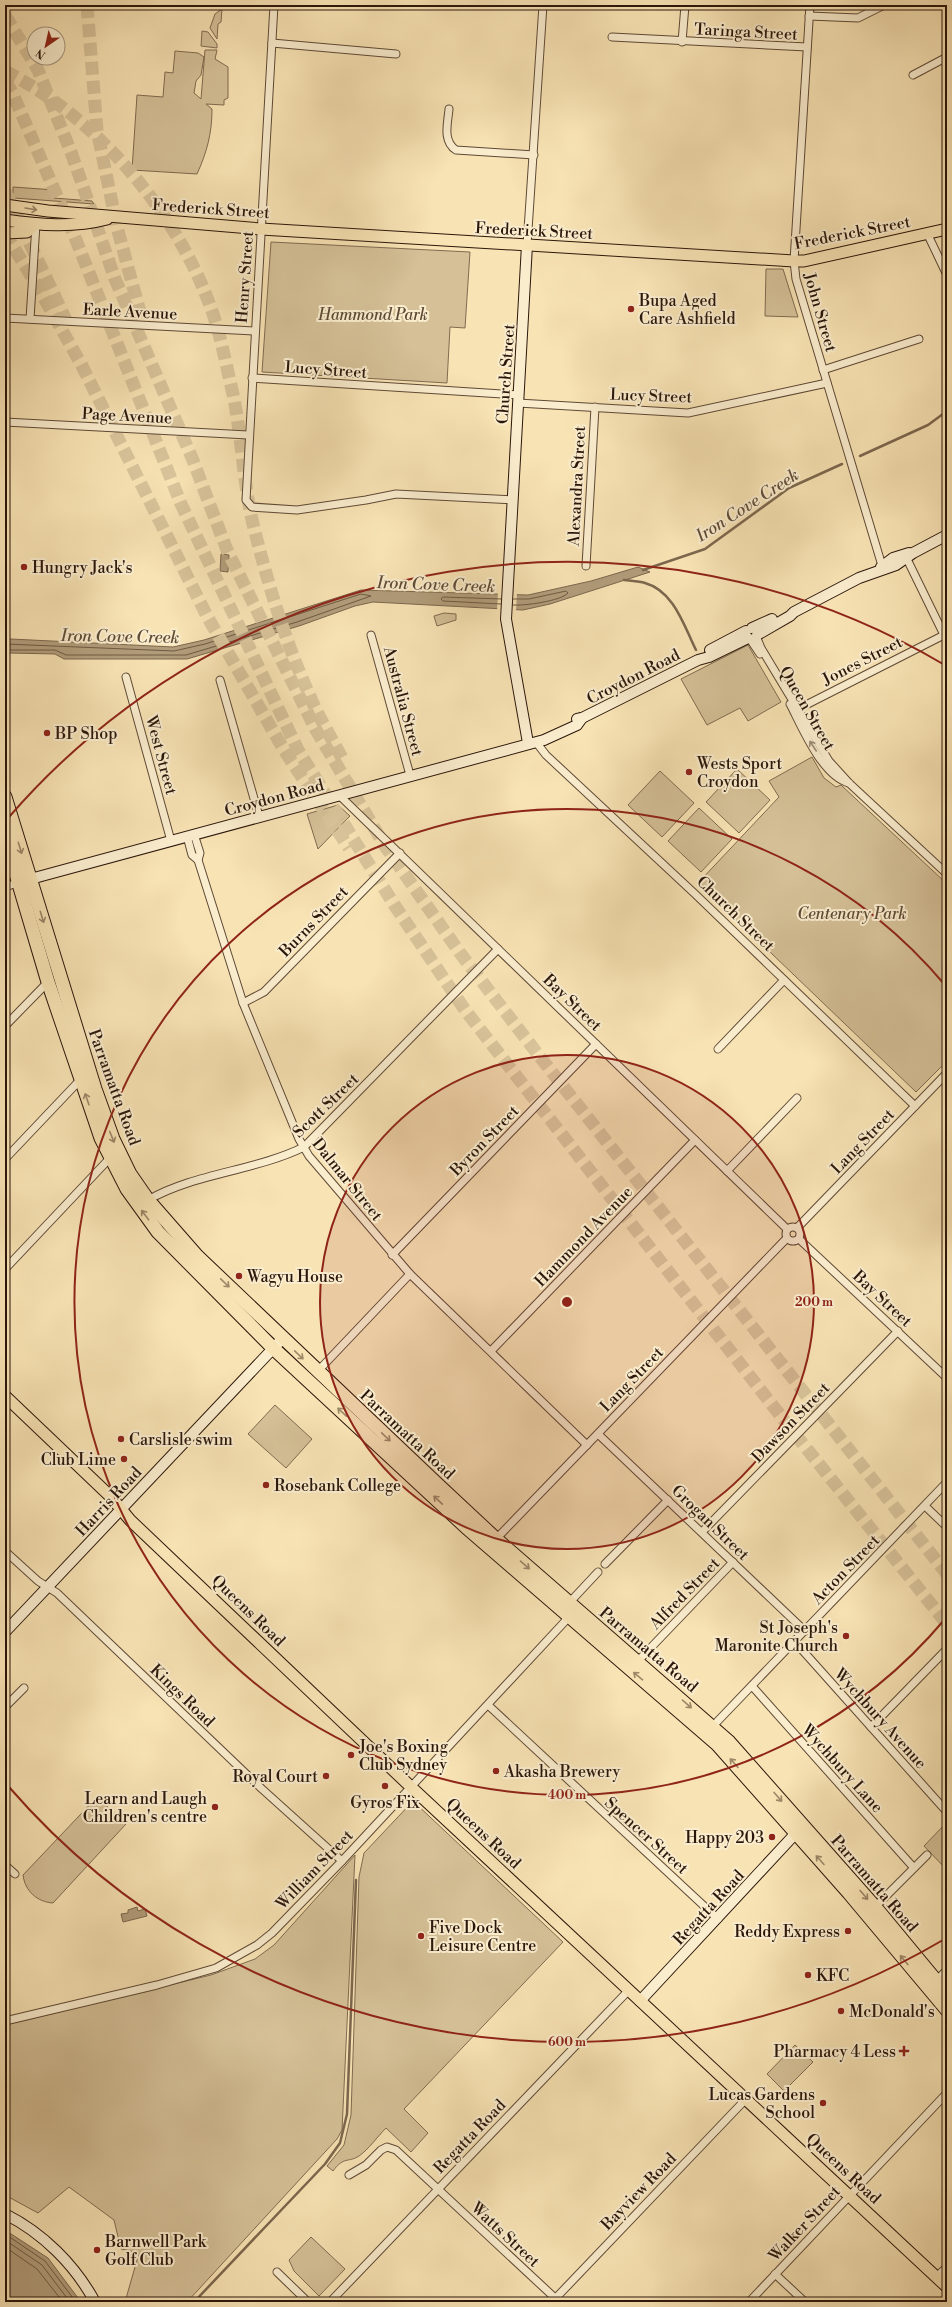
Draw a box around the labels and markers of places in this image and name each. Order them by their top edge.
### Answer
place label: Bupa Aged Care Ashfield [638,291,735,329]
marker: Bupa Aged Care Ashfield [626,304,636,314]
place label: Hungry Jack's [32,558,133,578]
marker: Hungry Jack's [19,562,29,572]
place label: BP Shop [54,724,117,744]
marker: BP Shop [42,728,52,738]
place label: Wests Sport Croydon [696,754,782,792]
marker: Wests Sport Croydon [684,767,694,777]
place label: Wagyu House [246,1267,343,1287]
marker: Wagyu House [234,1271,244,1281]
centre of rings [560,1295,574,1309]
place label: Carslisle swim [129,1430,233,1450]
marker: Carslisle swim [116,1434,126,1444]
place label: Club Lime [41,1450,116,1470]
marker: Club Lime [119,1454,129,1464]
place label: Rosebank College [274,1476,401,1496]
marker: Rosebank College [261,1480,271,1490]
place label: St Joseph's Maronite Church [715,1618,838,1656]
marker: St Joseph's Maronite Church [841,1631,851,1641]
place label: Joe's Boxing Club Sydney [358,1737,449,1775]
marker: Joe's Boxing Club Sydney [346,1750,356,1760]
place label: Akasha Brewery [503,1762,620,1782]
marker: Akasha Brewery [491,1766,501,1776]
place label: Royal Court [232,1767,318,1787]
marker: Royal Court [321,1771,331,1781]
marker: Gyros Fix [380,1781,390,1791]
place label: Learn and Laugh Children's centre [83,1789,207,1827]
place label: Gyros Fix [350,1793,421,1813]
marker: Learn and Laugh Children's centre [210,1802,220,1812]
place label: Happy 203 [685,1828,764,1848]
marker: Happy 203 [767,1832,777,1842]
place label: Five Dock Leisure Centre [429,1918,536,1956]
place label: Reddy Express [734,1922,840,1942]
marker: Reddy Express [843,1926,853,1936]
marker: Five Dock Leisure Centre [416,1931,426,1941]
place label: KFC [816,1966,849,1986]
marker: KFC [803,1970,813,1980]
place label: McDonald's [849,2002,935,2022]
marker: McDonald's [836,2006,846,2016]
place label: Pharmacy 4 Less [773,2042,896,2062]
marker: Pharmacy 4 Less [899,2046,909,2056]
place label: Lucas Gardens School [708,2085,815,2123]
marker: Lucas Gardens School [818,2098,828,2108]
place label: Barnwell Park Golf Club [104,2232,208,2270]
marker: Barnwell Park Golf Club [92,2245,102,2255]

